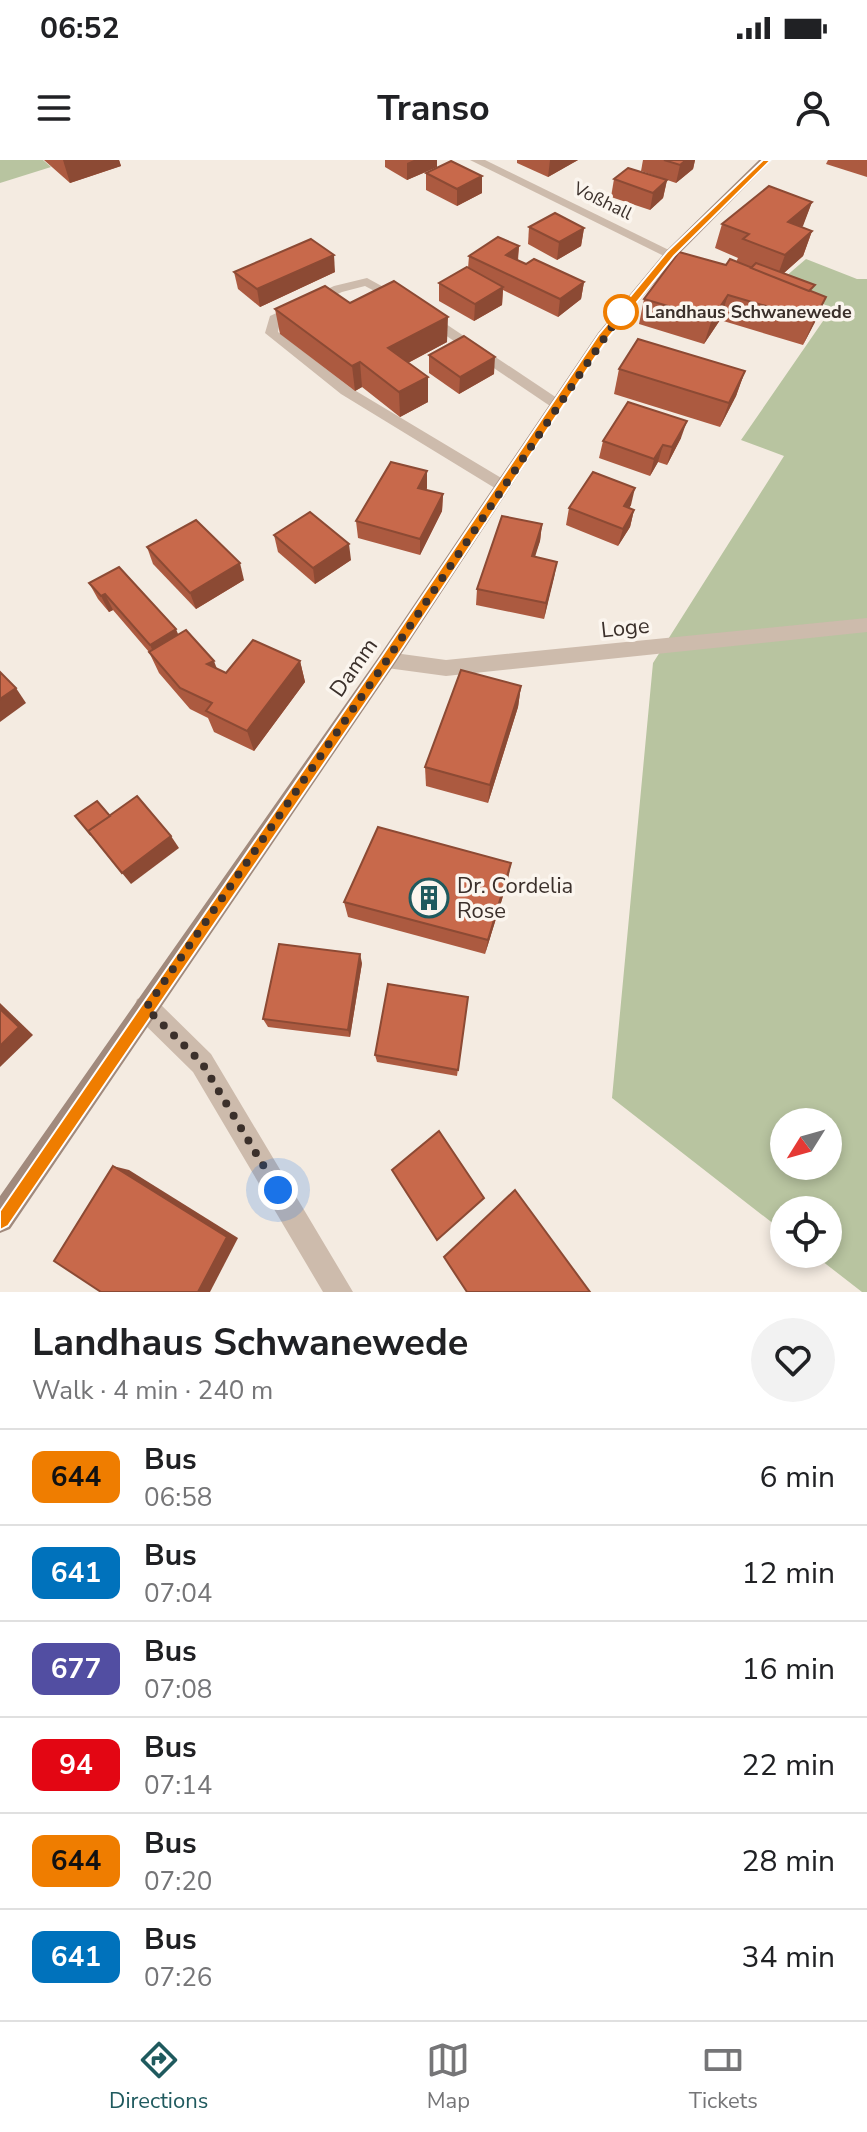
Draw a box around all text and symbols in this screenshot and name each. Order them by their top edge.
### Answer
text: 06:52 [40,8,119,49]
text: Transo [377,84,490,133]
icon: menu [32,86,76,130]
icon: person [791,86,835,130]
street label: Voßhall [569,176,637,226]
marker: Landhaus Schwanewede [604,295,638,329]
place label: Landhaus Schwanewede [645,300,852,324]
street label: Loge [599,611,651,645]
street label: Damm [323,632,385,703]
place label: Dr. Cordelia Rose [457,871,573,926]
building icon: Dr. Cordelia Rose [408,877,450,919]
north arrow [770,1108,842,1180]
map controls [770,1108,842,1268]
your location [258,1170,298,1210]
button: locate [770,1196,842,1268]
text: Landhaus Schwanewede [32,1317,468,1368]
button: heart [751,1318,835,1402]
text: Walk · 4 min · 240 m [32,1373,273,1408]
text: Bus [144,1439,197,1480]
text: 6 min [760,1457,835,1498]
text: 644 [51,1458,101,1496]
text: 06:58 [144,1480,212,1515]
text: Bus [144,1535,197,1576]
text: 12 min [742,1553,835,1594]
text: 641 [51,1554,101,1592]
text: 07:04 [144,1576,212,1611]
text: Bus [144,1631,197,1672]
text: 16 min [742,1649,835,1690]
text: 677 [51,1650,101,1688]
text: 07:08 [144,1672,212,1707]
text: Bus [144,1727,197,1768]
text: 22 min [742,1745,835,1786]
text: 94 [59,1746,93,1784]
text: 07:14 [144,1768,212,1803]
text: Bus [144,1823,197,1864]
text: 28 min [742,1841,835,1882]
text: 644 [51,1842,101,1880]
text: 07:20 [144,1864,212,1899]
text: Bus [144,1919,197,1960]
text: 34 min [742,1937,835,1978]
text: 641 [51,1938,101,1976]
text: 07:26 [144,1960,212,1995]
tab: Directions [109,2038,208,2116]
tab: Map [426,2038,470,2116]
tab: Tickets [689,2038,758,2116]

